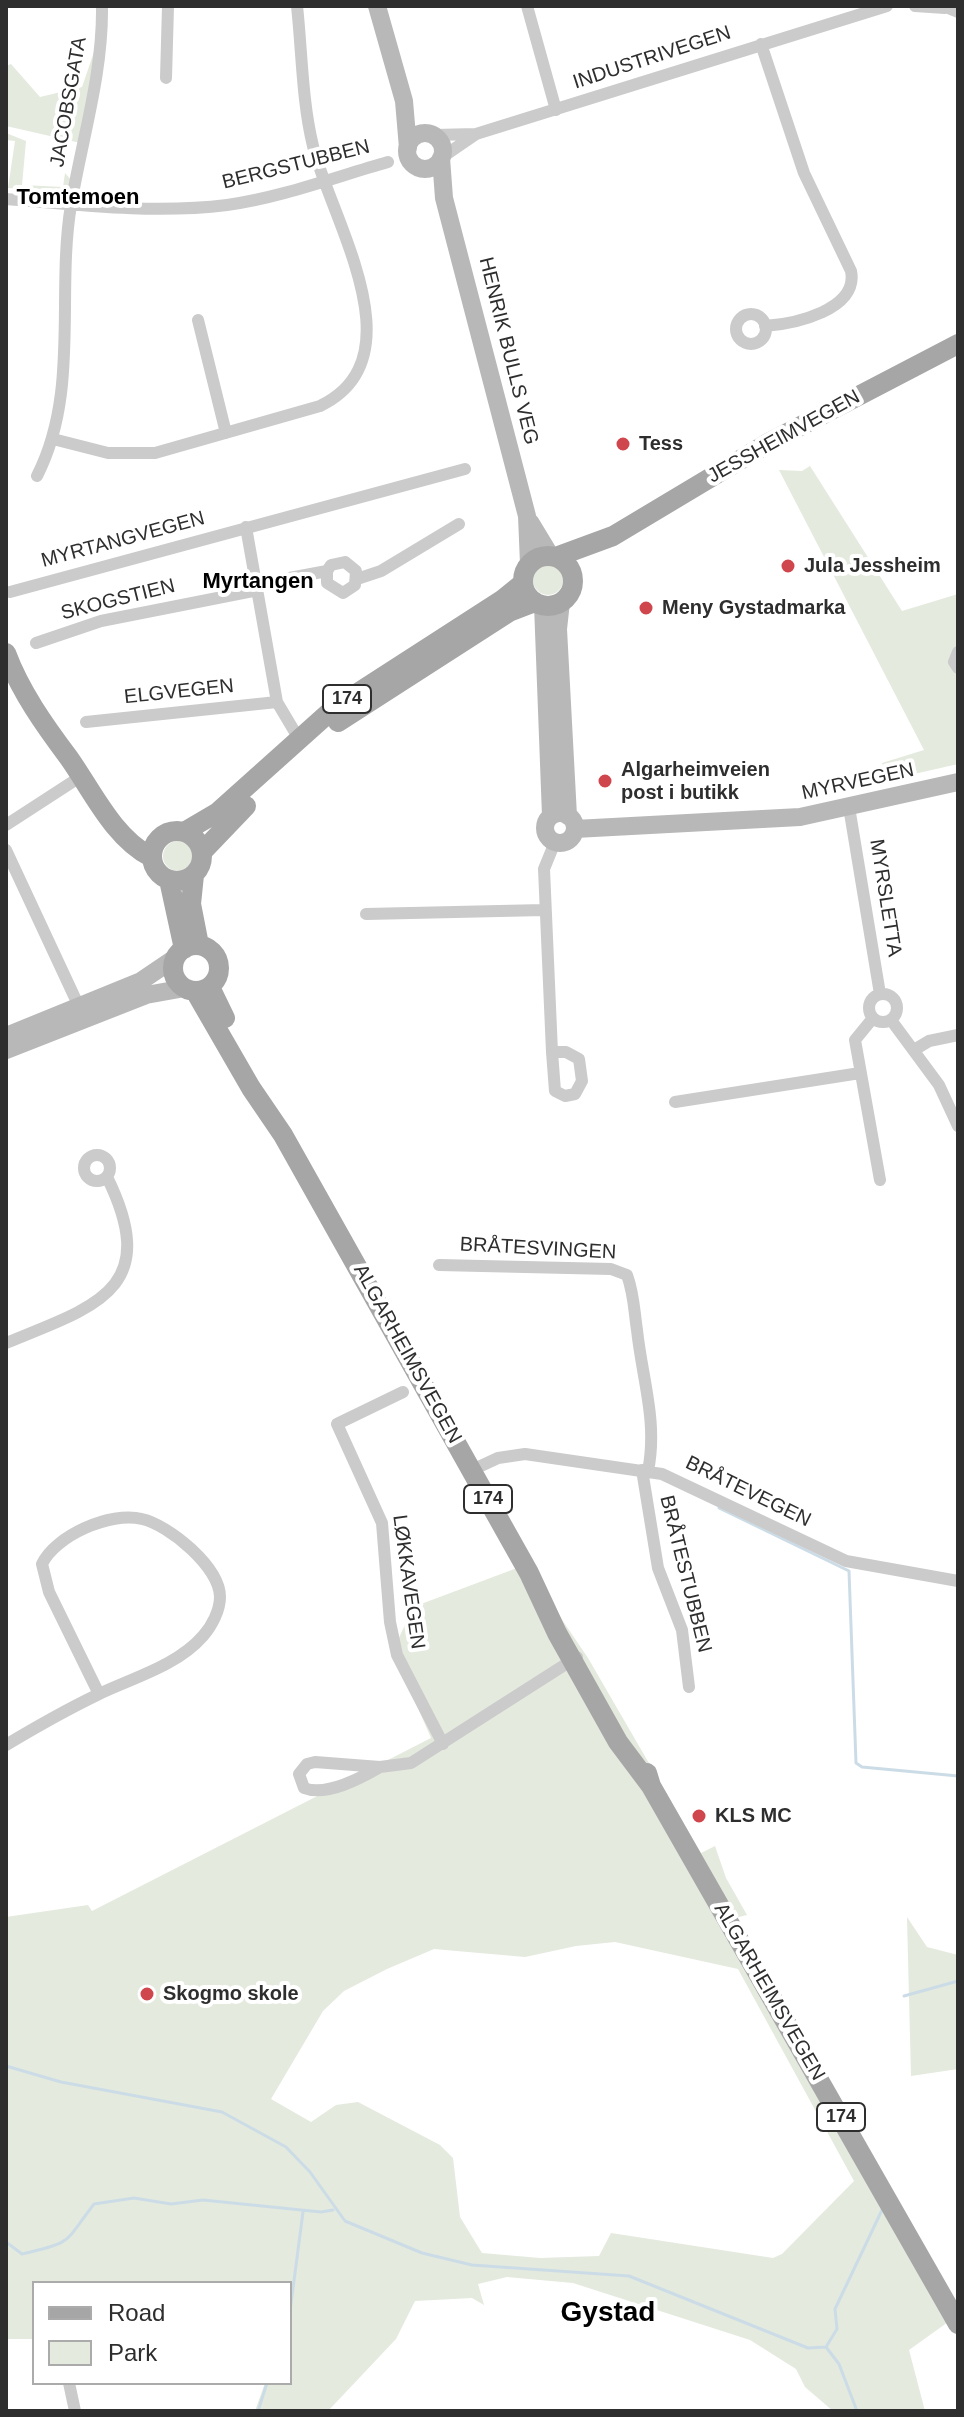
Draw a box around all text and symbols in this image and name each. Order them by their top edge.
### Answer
street label: INDUSTRIVEGEN [570,21,734,95]
street label: JACOBSGATA [46,35,92,169]
street label: BERGSTUBBEN [220,135,372,195]
district label: Tomtemoen [16,185,140,211]
street label: HENRIK BULLS VEG [473,255,543,447]
street label: JESSHEIMVEGEN [704,385,864,489]
place label: Tess [639,432,683,456]
marker: Tess [614,435,632,453]
street label: MYRTANGVEGEN [39,507,207,573]
place label: Jula Jessheim [804,554,941,578]
marker: Jula Jessheim [779,557,797,575]
district label: Myrtangen [202,569,314,595]
street label: SKOGSTIEN [58,574,178,626]
place label: Meny Gystadmarka [662,596,845,620]
marker: Meny Gystadmarka [637,599,655,617]
street label: ELGVEGEN [123,674,235,710]
road number: 174 [323,685,371,713]
place label: Algarheimveien post i butikk [621,758,770,805]
street label: MYRVEGEN [800,758,916,806]
marker: Algarheimveien post i butikk [596,772,614,790]
street label: MYRSLETTA [864,838,906,958]
street label: BRÅTESVINGEN [459,1233,617,1265]
street label: ALGARHEIMSVEGEN [348,1260,466,1448]
street label: BRÅTEVEGEN [681,1451,815,1533]
road number: 174 [464,1485,512,1513]
street label: BRÅTESTUBBEN [654,1493,716,1655]
street label: LØKKAVEGEN [387,1513,429,1651]
place label: KLS MC [715,1804,792,1828]
marker: KLS MC [690,1807,708,1825]
street label: ALGARHEIMSVEGEN [708,1899,830,2085]
place label: Skogmo skole [163,1982,299,2006]
marker: Skogmo skole [138,1985,156,2003]
road number: 174 [817,2103,865,2131]
legend [32,2281,292,2385]
district label: Gystad [561,2296,655,2330]
text: Road [108,2299,165,2326]
text: Park [108,2339,157,2366]

